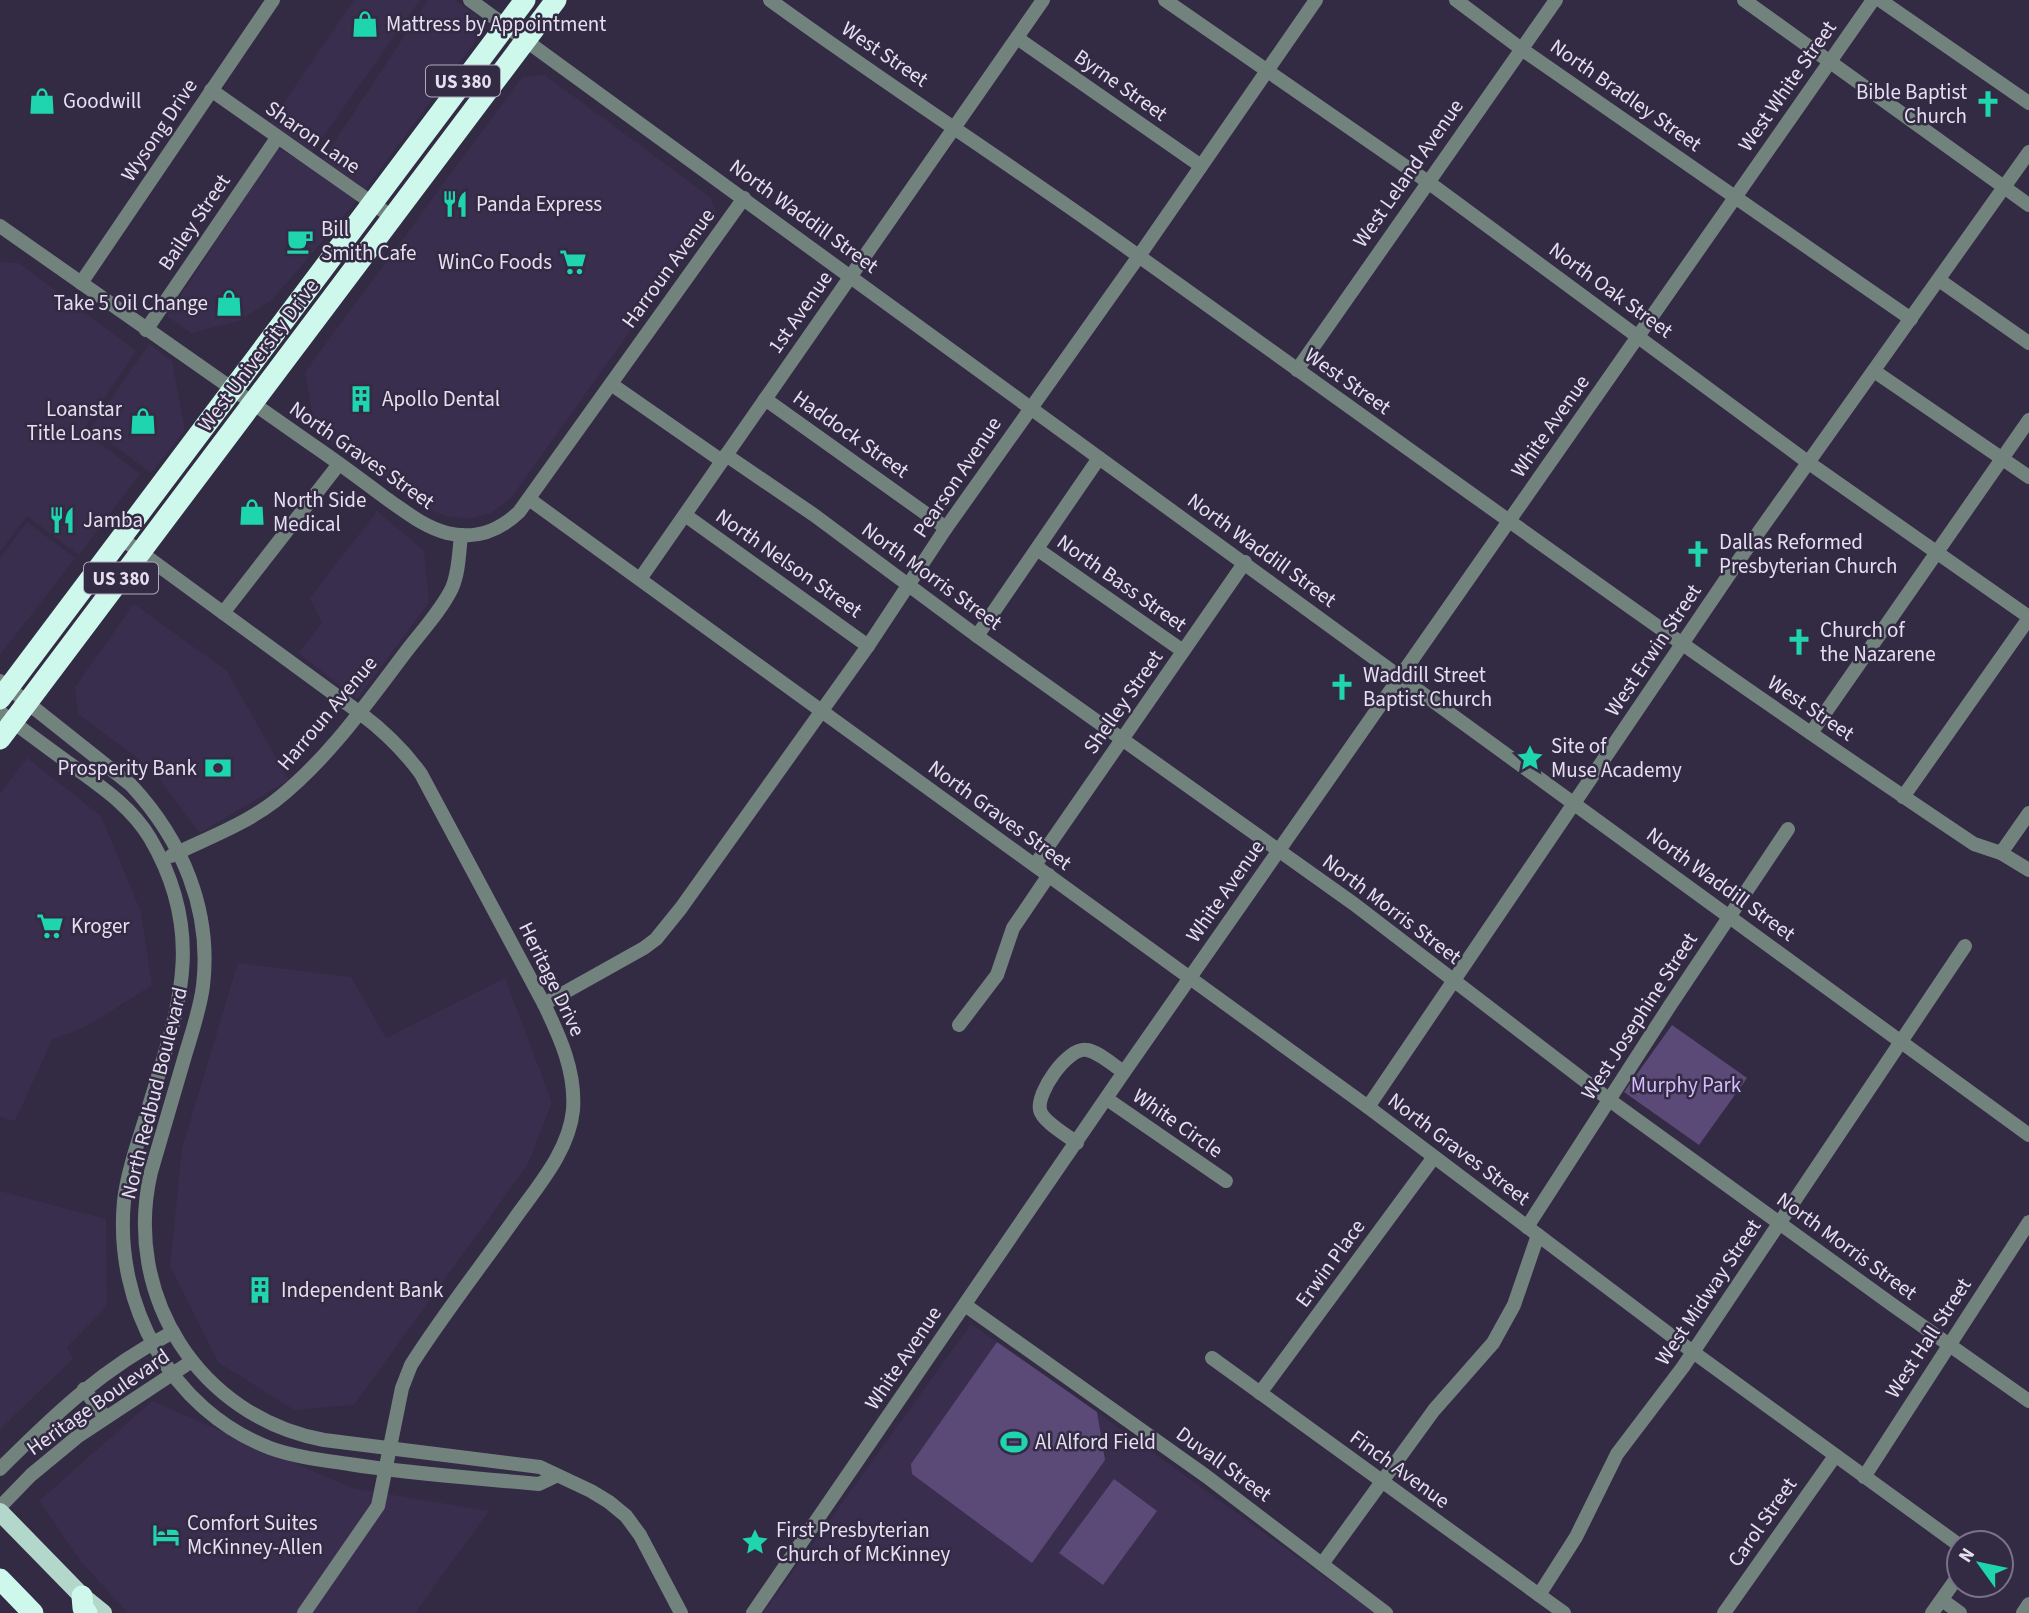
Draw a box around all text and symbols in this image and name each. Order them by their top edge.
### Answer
shop icon: Mattress by Appointment [350,9,380,39]
place label: Mattress by Appointment [386,9,606,39]
street label: West Street [835,14,935,94]
street label: West White Street [1731,14,1843,158]
street label: North Bradley Street [1544,31,1708,159]
street label: Byrne Street [1068,42,1174,128]
road number: US 380 [426,66,500,96]
street label: Wysong Drive [113,73,205,187]
place label: Bible Baptist Church [1856,77,1967,131]
shop icon: Goodwill [27,86,57,116]
place label: Goodwill [63,86,141,116]
church icon: Bible Baptist Church [1973,89,2003,119]
street label: Sharon Lane [259,93,367,181]
street label: West Leland Avenue [1346,93,1470,253]
street label: North Waddill Street [723,152,885,280]
street label: Bailey Street [151,168,237,276]
restaurant icon: Panda Express [440,189,470,219]
place label: Panda Express [476,189,602,219]
street label: Harroun Avenue [614,202,722,334]
place label: Bill Smith Cafe [321,214,416,268]
cafe icon: Bill Smith Cafe [285,226,315,256]
street label: North Oak Street [1543,235,1679,345]
place label: WinCo Foods [438,247,552,277]
supermarket icon: WinCo Foods [558,247,588,277]
street label: 1st Avenue [761,265,839,359]
street label: West University Drive [190,272,326,438]
place label: Take 5 Oil Change [54,288,208,318]
shop icon: Take 5 Oil Change [214,288,244,318]
street label: West Street [1299,340,1397,422]
street label: White Avenue [1504,369,1596,483]
street label: Haddock Street [787,383,915,485]
building icon: Apollo Dental [346,384,376,414]
place label: Apollo Dental [382,384,500,414]
place label: Loanstar Title Loans [27,394,123,448]
street label: North Graves Street [283,394,441,516]
shop icon: Loanstar Title Loans [128,406,158,436]
street label: Pearson Avenue [905,411,1009,543]
place label: North Side Medical [273,485,366,539]
street label: North Waddill Street [1181,486,1343,614]
shop icon: North Side Medical [237,497,267,527]
street label: North Nelson Street [710,501,868,625]
restaurant icon: Jamba [47,505,77,535]
place label: Jamba [83,505,143,535]
street label: North Morris Street [856,515,1008,637]
street label: North Bass Street [1051,527,1193,639]
place label: Dallas Reformed Presbyterian Church [1719,527,1897,581]
church icon: Dallas Reformed Presbyterian Church [1683,539,1713,569]
road number: US 380 [84,562,158,594]
street label: West Erwin Street [1598,578,1708,722]
place label: Church of the Nazarene [1820,615,1936,669]
church icon: Church of the Nazarene [1784,627,1814,657]
street label: Shelley Street [1076,644,1170,760]
street label: Harroun Avenue [270,649,384,777]
place label: Waddill Street Baptist Church [1363,660,1492,714]
street label: West Street [1761,668,1861,748]
church icon: Waddill Street Baptist Church [1327,672,1357,702]
place label: Site of Muse Academy [1551,731,1682,785]
place icon: Site of Muse Academy [1515,743,1545,773]
place label: Prosperity Bank [57,753,198,783]
bank icon: Prosperity Bank [203,753,233,783]
street label: North Graves Street [922,753,1078,877]
street label: North Waddill Street [1640,820,1802,948]
street label: White Avenue [1179,834,1271,948]
street label: North Morris Street [1316,847,1468,971]
supermarket icon: Kroger [35,911,65,941]
place label: Kroger [71,911,130,941]
street label: Heritage Drive [511,917,593,1041]
street label: West Josephine Street [1574,926,1704,1106]
street label: North Redbud Boulevard [113,984,195,1202]
park label: Murphy Park [1631,1070,1742,1100]
street label: White Circle [1127,1081,1229,1165]
street label: North Graves Street [1382,1086,1536,1212]
street label: North Morris Street [1771,1185,1923,1307]
street label: Erwin Place [1288,1213,1372,1313]
street label: West Midway Street [1648,1213,1768,1371]
street label: West Hall Street [1878,1272,1978,1404]
building icon: Independent Bank [245,1275,275,1305]
place label: Independent Bank [281,1275,444,1305]
street label: White Avenue [857,1300,949,1416]
street label: Heritage Boulevard [20,1341,176,1463]
street label: Duvall Street [1170,1419,1278,1509]
street label: Finch Avenue [1344,1422,1456,1516]
sports icon: Al Alford Field [999,1427,1029,1457]
place label: Al Alford Field [1035,1427,1156,1457]
street label: Carol Street [1720,1471,1804,1573]
place label: Comfort Suites McKinney-Allen [187,1508,323,1562]
place label: First Presbyterian Church of McKinney [776,1515,950,1569]
hotel icon: Comfort Suites McKinney-Allen [151,1520,181,1550]
place icon: First Presbyterian Church of McKinney [740,1527,770,1557]
north arrow [1945,1529,2015,1599]
text: N [1952,1543,1982,1568]

